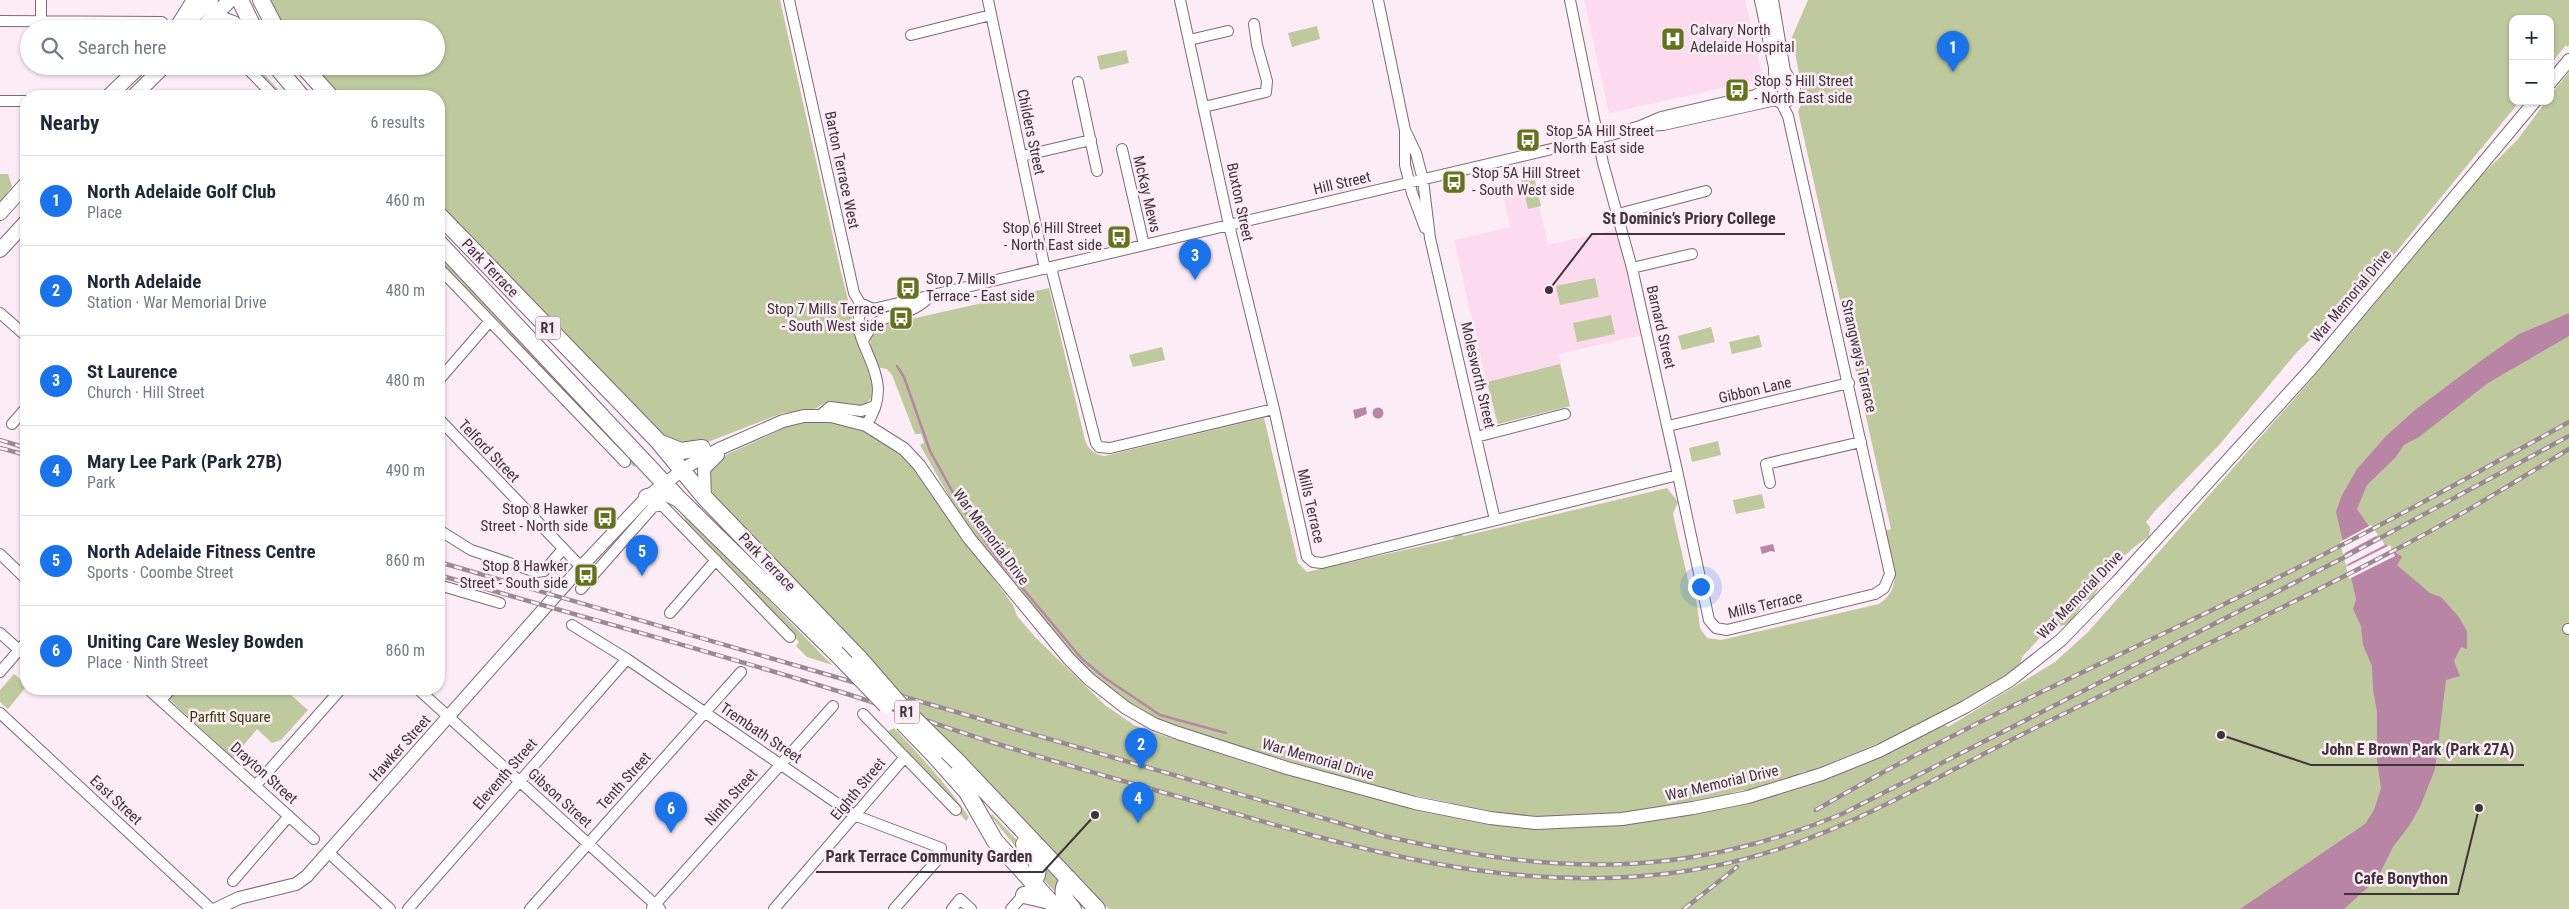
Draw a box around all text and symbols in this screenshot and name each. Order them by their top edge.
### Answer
map controls [2509,15,2554,105]
button: + [2509,15,2554,60]
search box [20,20,445,75]
place label: Calvary North Adelaide Hospital [1690,21,1795,56]
hospital icon: Calvary North Adelaide Hospital [1660,26,1686,52]
pin: 1 [1937,31,1969,72]
icon: search [38,34,66,62]
text: Search here [78,36,166,59]
button: − [2509,60,2554,105]
place label: Stop 5 Hill Street - North East side [1754,72,1854,107]
bus stop icon: Stop 5 Hill Street - North East side [1724,77,1750,103]
street label: Childers Street [1013,88,1049,176]
street label: Barton Terrace West [821,110,863,230]
text: Nearby [40,111,99,135]
text: 6 results [370,113,425,132]
place label: Stop 5A Hill Street - North East side [1546,122,1654,157]
bus stop icon: Stop 5A Hill Street - North East side [1515,127,1541,153]
street label: McKay Mews [1129,154,1165,234]
street label: Buxton Street [1223,161,1257,243]
place label: Stop 5A Hill Street - South West side [1472,164,1580,199]
street label: Hill Street [1312,168,1372,198]
bus stop icon: Stop 5A Hill Street - South West side [1441,169,1467,195]
text: North Adelaide Golf Club [87,180,276,203]
text: 1 [52,191,60,210]
text: 460 m [386,191,425,210]
text: Place [87,203,122,222]
callout: St Dominic’s Priory College [1592,203,1785,234]
text: St Dominic’s Priory College [1602,209,1776,228]
place label: Stop 6 Hill Street - North East side [1002,219,1102,254]
bus stop icon: Stop 6 Hill Street - North East side [1106,224,1132,250]
street label: Park Terrace [458,235,522,301]
pin: 3 [1179,239,1211,280]
street label: War Memorial Drive [2307,246,2395,346]
text: North Adelaide [87,270,201,293]
place label: Stop 7 Mills Terrace - East side [926,270,1035,305]
bus stop icon: Stop 7 Mills Terrace - East side [895,275,921,301]
text: 2 [52,281,60,300]
text: 480 m [386,281,425,300]
street label: Barnard Street [1643,284,1679,370]
text: Station · War Memorial Drive [87,293,266,312]
street label: Strangways Terrace [1837,298,1881,414]
place label: Stop 7 Mills Terrace - South West side [767,300,884,335]
bus stop icon: Stop 7 Mills Terrace - South West side [888,305,914,331]
road number: R1 [536,316,560,339]
street label: Molesworth Street [1457,320,1499,430]
text: St Laurence [87,360,177,383]
text: 3 [52,371,60,390]
text: 480 m [386,371,425,390]
street label: Gibbon Lane [1717,373,1793,407]
text: Church · Hill Street [87,383,205,402]
street label: Telford Street [455,416,523,486]
text: Mary Lee Park (Park 27B) [87,450,282,473]
text: 4 [52,461,60,480]
text: 490 m [386,461,425,480]
street label: Mills Terrace [1294,467,1328,545]
text: Park [87,473,116,492]
street label: War Memorial Drive [949,485,1033,589]
place label: Stop 8 Hawker Street - North side [481,500,588,535]
bus stop icon: Stop 8 Hawker Street - North side [592,505,618,531]
street label: Park Terrace [735,529,799,595]
pin: 5 [626,535,658,576]
text: North Adelaide Fitness Centre [87,540,316,563]
street label: War Memorial Drive [2033,547,2127,643]
text: 5 [52,551,60,570]
text: 860 m [386,551,425,570]
place label: Stop 8 Hawker Street - South side [460,557,568,592]
bus stop icon: Stop 8 Hawker Street - South side [573,562,599,588]
text: Sports · Coombe Street [87,563,234,582]
your location [1688,574,1714,600]
street label: Mills Terrace [1726,588,1804,622]
text: Uniting Care Wesley Bowden [87,630,304,653]
text: 6 [52,641,60,660]
text: 860 m [386,641,425,660]
text: Place · Ninth Street [87,653,208,672]
street label: Trembath Street [717,699,805,767]
road number: R1 [894,700,920,724]
park label: Parfitt Square [190,708,270,726]
street label: Hawker Street [366,711,434,785]
pin: 2 [1125,728,1157,769]
street label: War Memorial Drive [1260,734,1376,784]
callout: John E Brown Park (Park 27A) [2311,734,2524,765]
street label: Eleventh Street [469,735,541,813]
street label: Drayton Street [227,738,301,808]
text: John E Brown Park (Park 27A) [2322,740,2514,759]
street label: Tenth Street [593,748,655,814]
street label: Eighth Street [827,754,889,824]
street label: War Memorial Drive [1664,761,1780,805]
street label: Gibson Street [524,765,596,831]
street label: Ninth Street [701,765,761,829]
street label: East Street [86,771,146,829]
pin: 4 [1122,782,1154,823]
pin: 6 [655,792,687,833]
callout: Park Terrace Community Garden [816,841,1043,872]
text: Park Terrace Community Garden [826,847,1033,866]
callout: Cafe Bonython [2344,863,2458,894]
text: Cafe Bonython [2354,869,2448,888]

